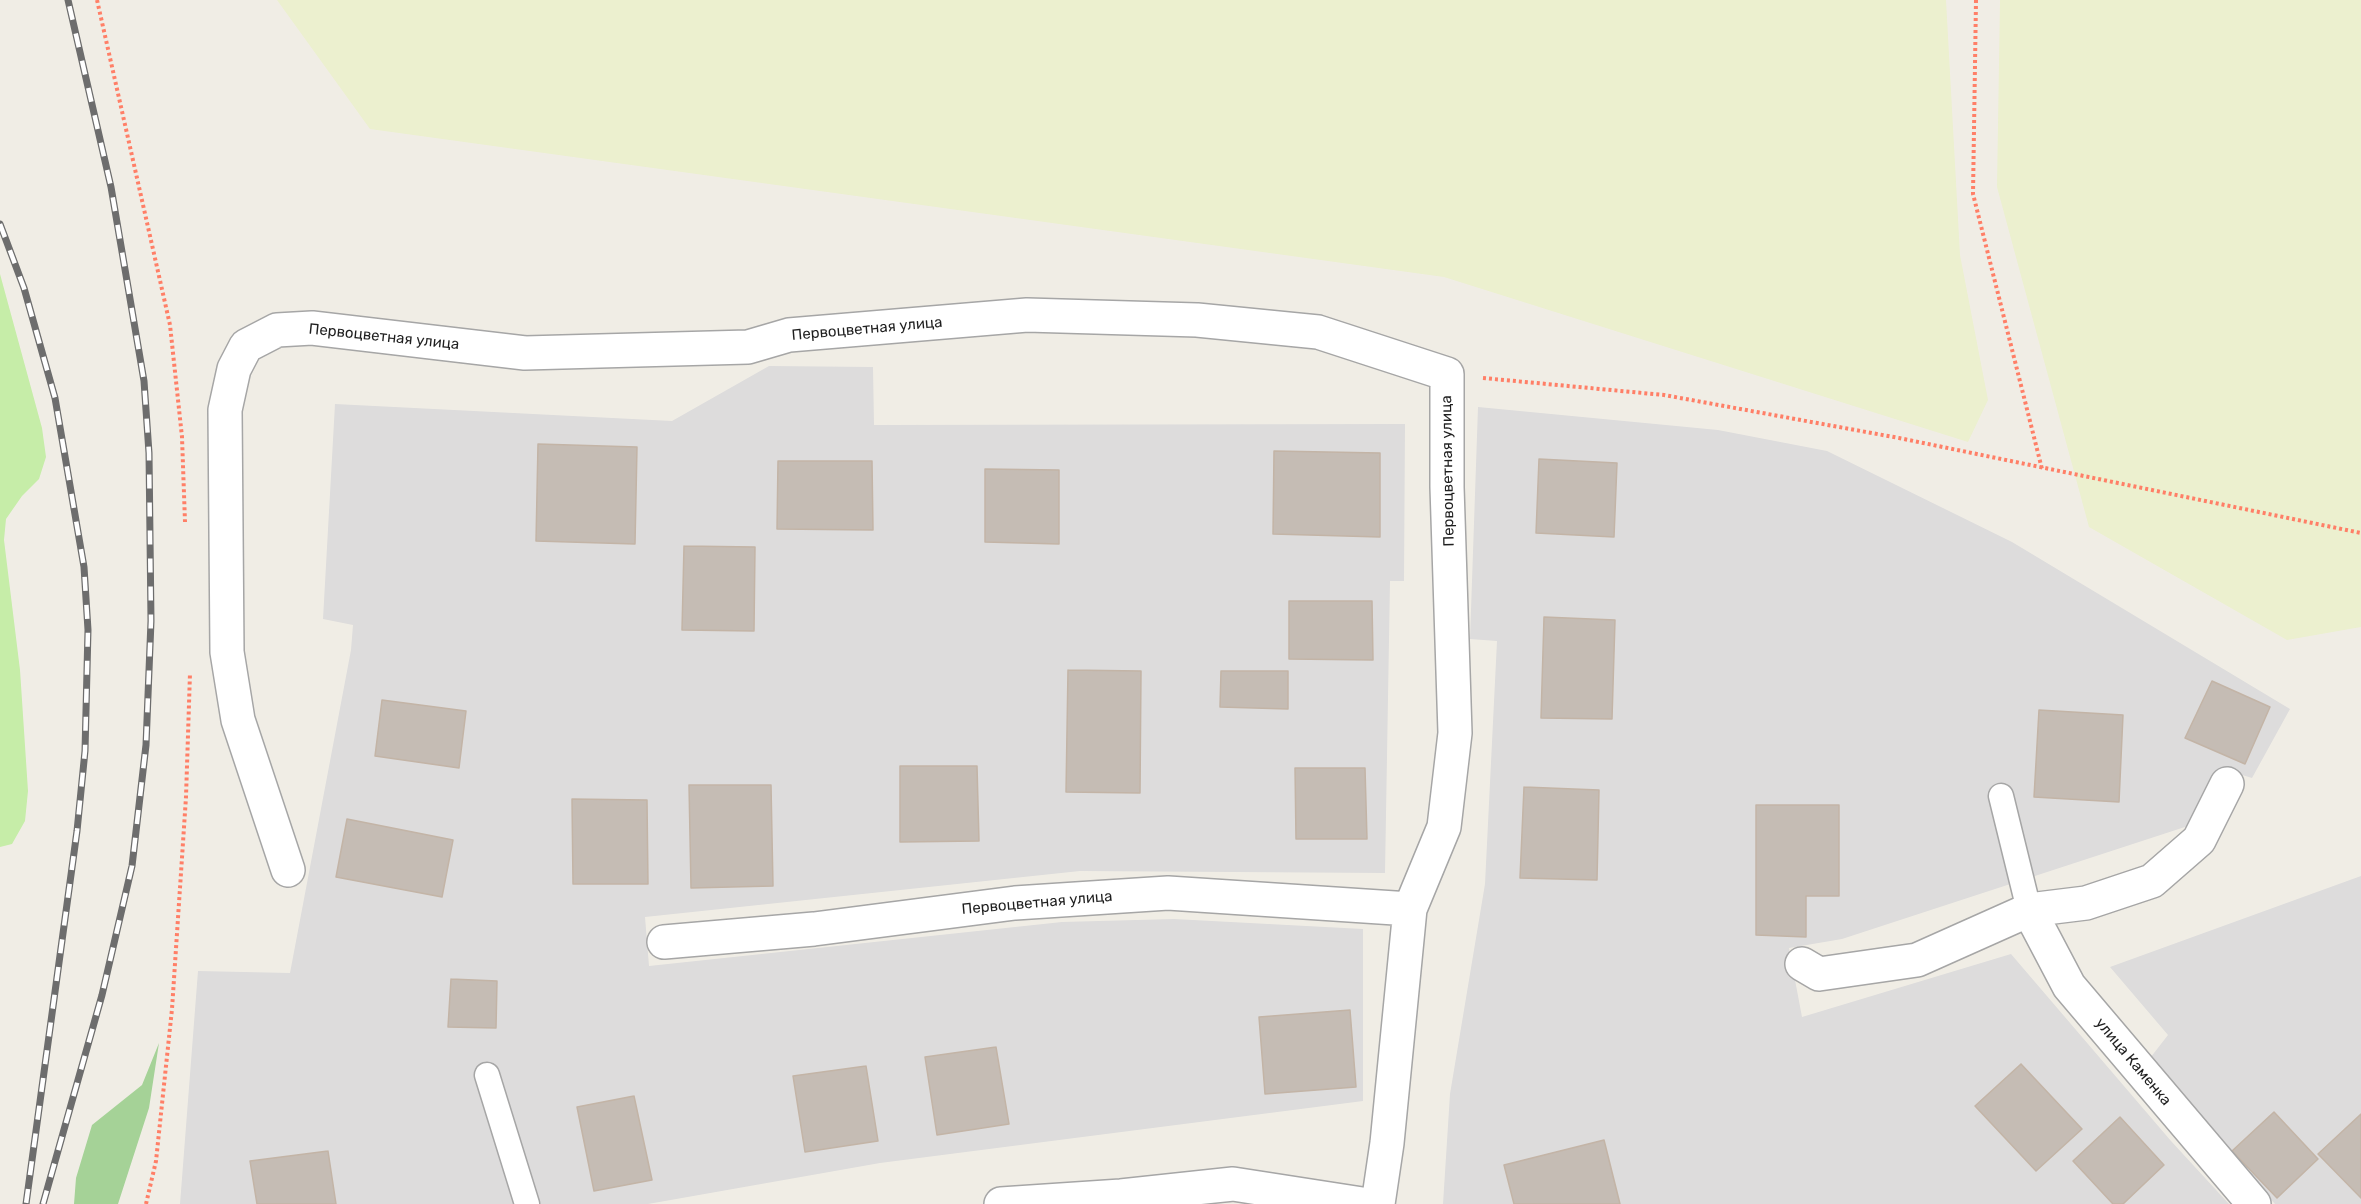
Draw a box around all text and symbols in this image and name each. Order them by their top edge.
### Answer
street label: Первоцветная улица [791,313,943,345]
street label: Первоцветная улица [308,320,460,354]
street label: Первоцветная улица [1438,395,1458,547]
street label: Первоцветная улица [961,887,1113,919]
street label: улица Каменка [2091,1015,2175,1109]

